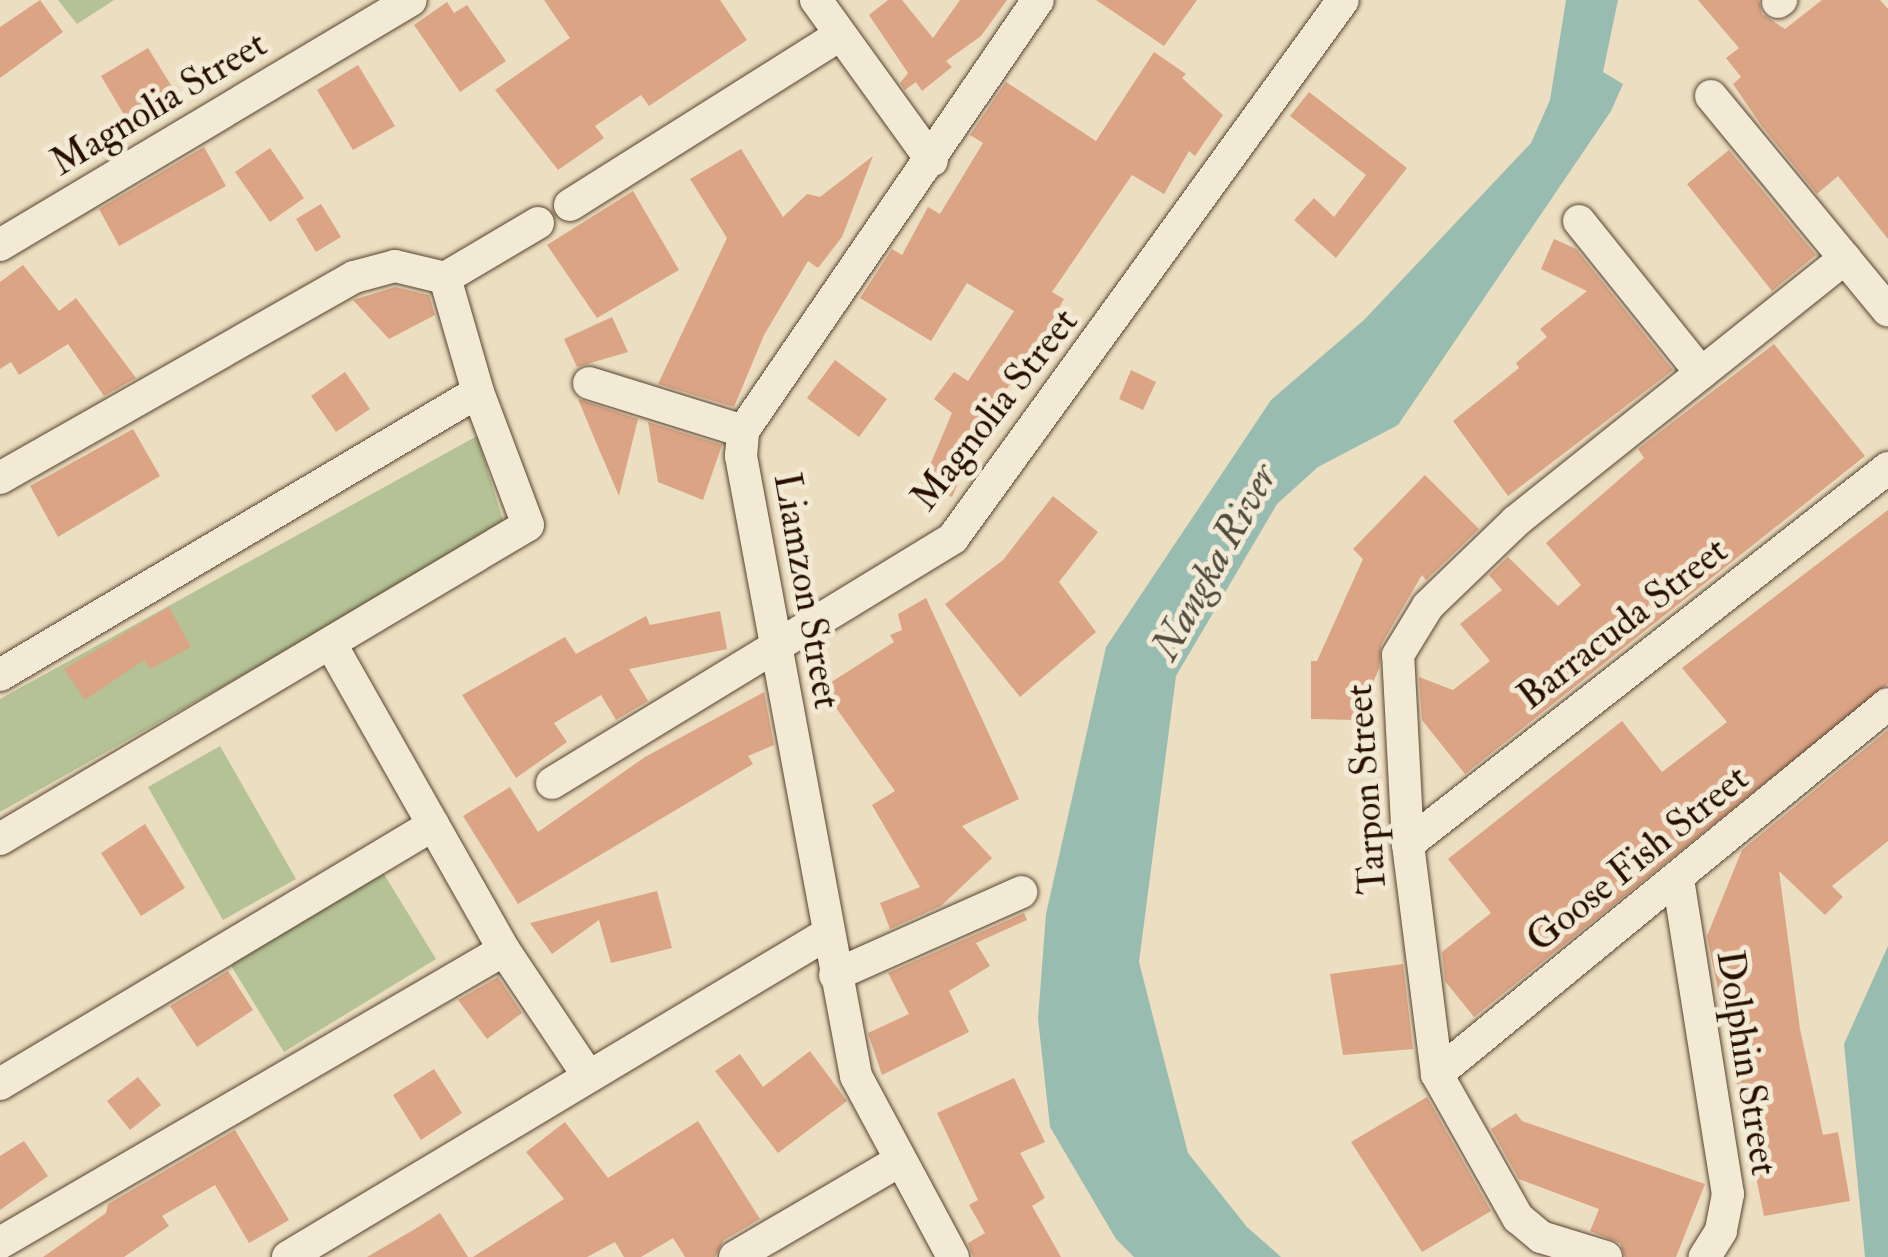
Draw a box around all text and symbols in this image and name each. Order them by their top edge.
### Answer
street label: Magnolia Street [43,22,275,186]
street label: Magnolia Street [902,300,1088,520]
water label: Nangka River [1142,456,1288,668]
street label: Liamzon Street [763,470,849,712]
street label: Barracuda Street [1509,528,1737,720]
street label: Tarpon Street [1337,682,1397,896]
street label: Goose Fish Street [1518,756,1758,962]
street label: Dolphin Street [1706,947,1786,1179]

